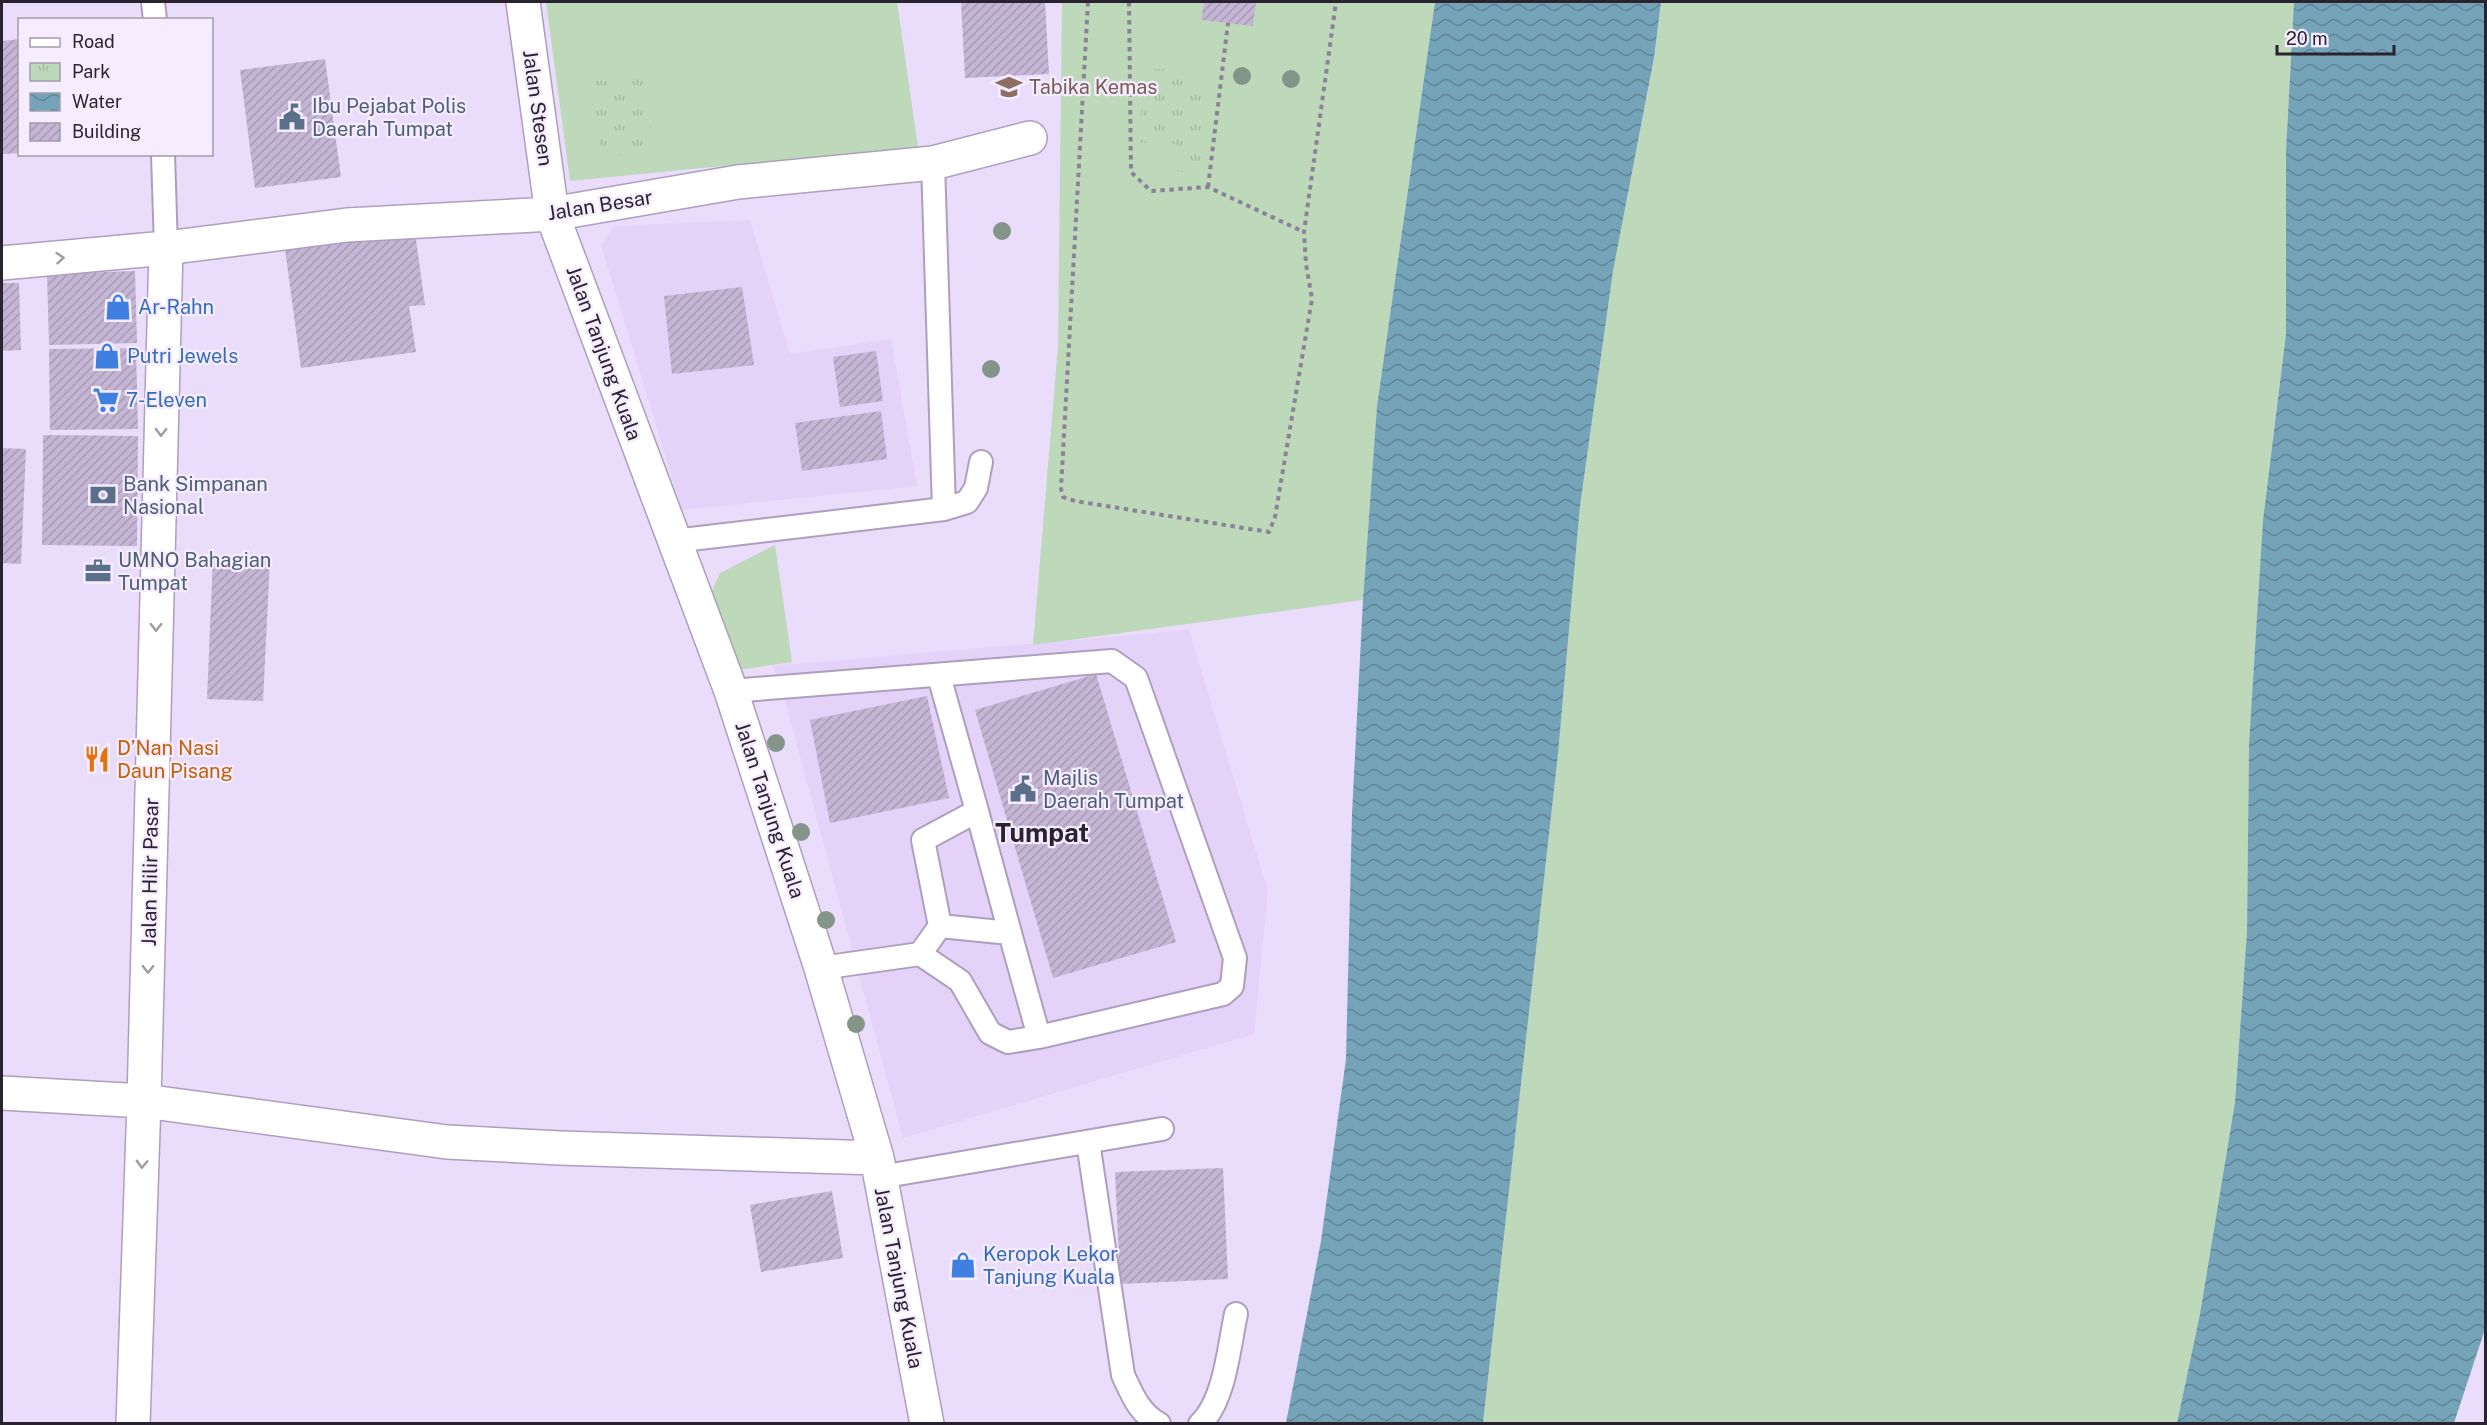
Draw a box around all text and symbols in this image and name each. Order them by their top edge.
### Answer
legend [18,18,213,156]
scale bar [2277,18,2394,56]
text: 20 m [2286,28,2328,49]
text: Road [72,31,115,52]
street label: Jalan Stesen [518,48,558,168]
text: Park [72,61,110,82]
school or university icon: Tabika Kemas [994,72,1024,102]
place label: Tabika Kemas [1029,75,1157,99]
text: Water [72,91,122,112]
place label: Ibu Pejabat Polis Daerah Tumpat [312,94,466,141]
public building icon: Ibu Pejabat Polis Daerah Tumpat [277,102,307,132]
text: Building [72,121,141,142]
street label: Jalan Besar [546,185,654,225]
one-way arrow [55,252,64,265]
street label: Jalan Tanjung Kuala [561,262,647,444]
shop icon: Ar-Rahn [103,292,133,322]
place label: Ar-Rahn [138,295,214,319]
shop icon: Putri Jewels [92,341,122,371]
place label: Putri Jewels [127,344,238,368]
supermarket icon: 7-Eleven [91,385,121,415]
place label: 7-Eleven [126,388,207,412]
one-way arrow [155,428,168,437]
place label: Bank Simpanan Nasional [123,472,268,519]
bank icon: Bank Simpanan Nasional [88,480,118,510]
place label: UMNO Bahagian Tumpat [118,548,271,595]
office icon: UMNO Bahagian Tumpat [83,556,113,586]
one-way arrow [150,623,163,632]
street label: Jalan Tanjung Kuala [730,719,810,901]
place label: D’Nan Nasi Daun Pisang [117,736,233,783]
restaurant icon: D’Nan Nasi Daun Pisang [82,744,112,774]
place label: Majlis Daerah Tumpat [1043,766,1184,813]
public building icon: Majlis Daerah Tumpat [1008,774,1038,804]
street label: Jalan Hilir Pasar [137,797,163,947]
district label: Tumpat [995,817,1089,848]
one-way arrow [141,965,154,974]
one-way arrow [136,1160,148,1169]
street label: Jalan Tanjung Kuala [870,1185,928,1371]
place label: Keropok Lekor Tanjung Kuala [983,1242,1118,1289]
shop icon: Keropok Lekor Tanjung Kuala [948,1250,978,1280]

